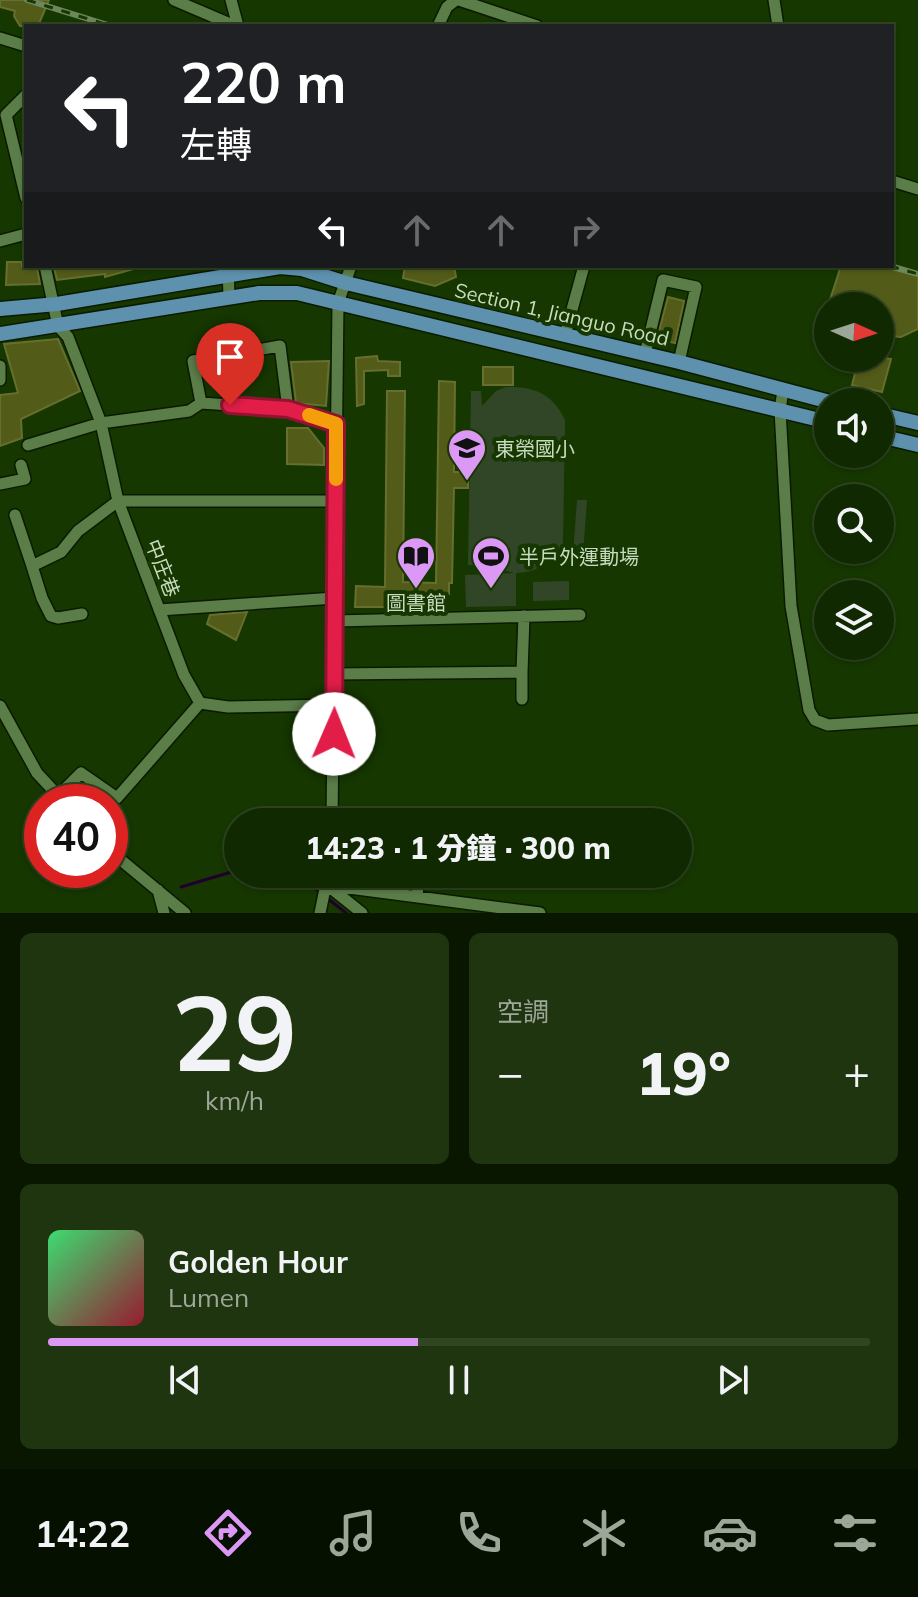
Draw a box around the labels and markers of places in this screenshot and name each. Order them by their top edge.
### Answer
pin [196,323,264,405]
school or university icon: 東榮國小 [446,427,488,482]
place label: 東榮國小 [495,436,575,461]
library icon: 圖書館 [395,535,437,590]
sports icon: 半戶外運動場 [470,535,512,590]
place label: 半戶外運動場 [519,544,639,569]
place label: 圖書館 [386,590,446,615]

